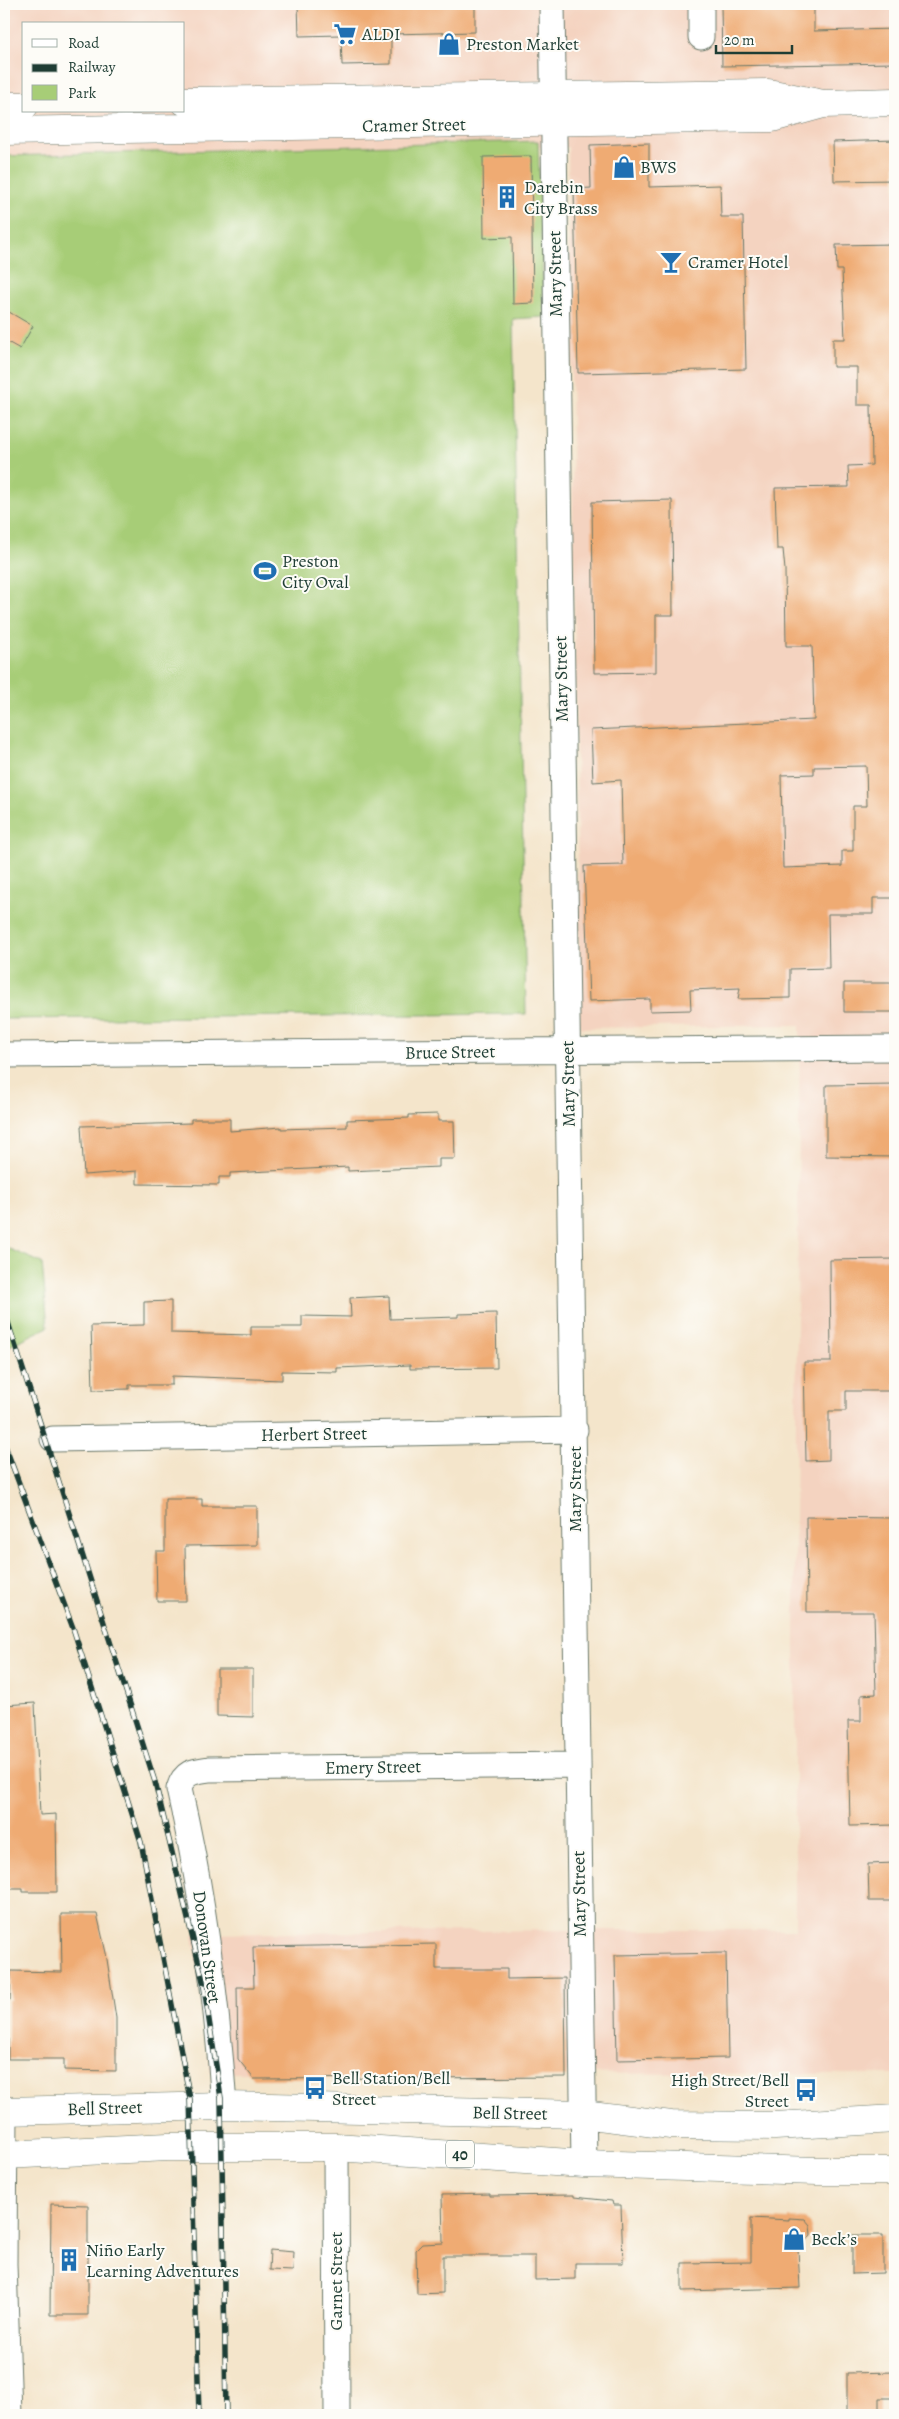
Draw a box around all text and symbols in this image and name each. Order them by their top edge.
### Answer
supermarket icon: ALDI [332,21,358,47]
legend [22,22,185,112]
place label: ALDI [361,22,400,46]
scale bar [716,22,793,54]
text: 20 m [724,30,755,50]
shop icon: Preston Market [436,31,462,57]
place label: Preston Market [466,32,579,56]
text: Road [68,33,100,53]
text: Railway [68,57,116,77]
text: Park [68,83,97,103]
street label: Cramer Street [362,112,466,138]
shop icon: BWS [611,154,637,180]
place label: BWS [640,155,677,179]
place label: Darebin City Brass [524,175,598,220]
building icon: Darebin City Brass [494,184,520,210]
street label: Mary Street [542,231,568,317]
bar icon: Cramer Hotel [658,249,684,275]
place label: Cramer Hotel [688,250,789,274]
place label: Preston City Oval [282,549,349,594]
sports icon: Preston City Oval [252,558,278,584]
street label: Mary Street [548,636,574,722]
street label: Bruce Street [405,1039,495,1065]
street label: Mary Street [555,1041,581,1127]
street label: Herbert Street [261,1421,367,1447]
street label: Mary Street [563,1446,587,1532]
street label: Emery Street [325,1754,421,1780]
street label: Mary Street [566,1851,592,1937]
street label: Donovan Street [187,1889,227,2005]
place label: Bell Station/Bell Street [332,2066,451,2111]
place label: High Street/Bell Street [671,2068,790,2113]
bus stop icon: Bell Station/Bell Street [302,2075,328,2101]
bus stop icon: High Street/Bell Street [793,2077,819,2103]
street label: Bell Street [67,2095,143,2121]
street label: Bell Street [472,2100,548,2126]
road number: 40 [446,2140,474,2168]
shop icon: Beck’s [781,2226,807,2252]
place label: Beck’s [811,2227,857,2251]
street label: Garnet Street [324,2232,348,2330]
place label: Niño Early Learning Adventures [86,2238,239,2283]
building icon: Niño Early Learning Adventures [56,2247,82,2273]

